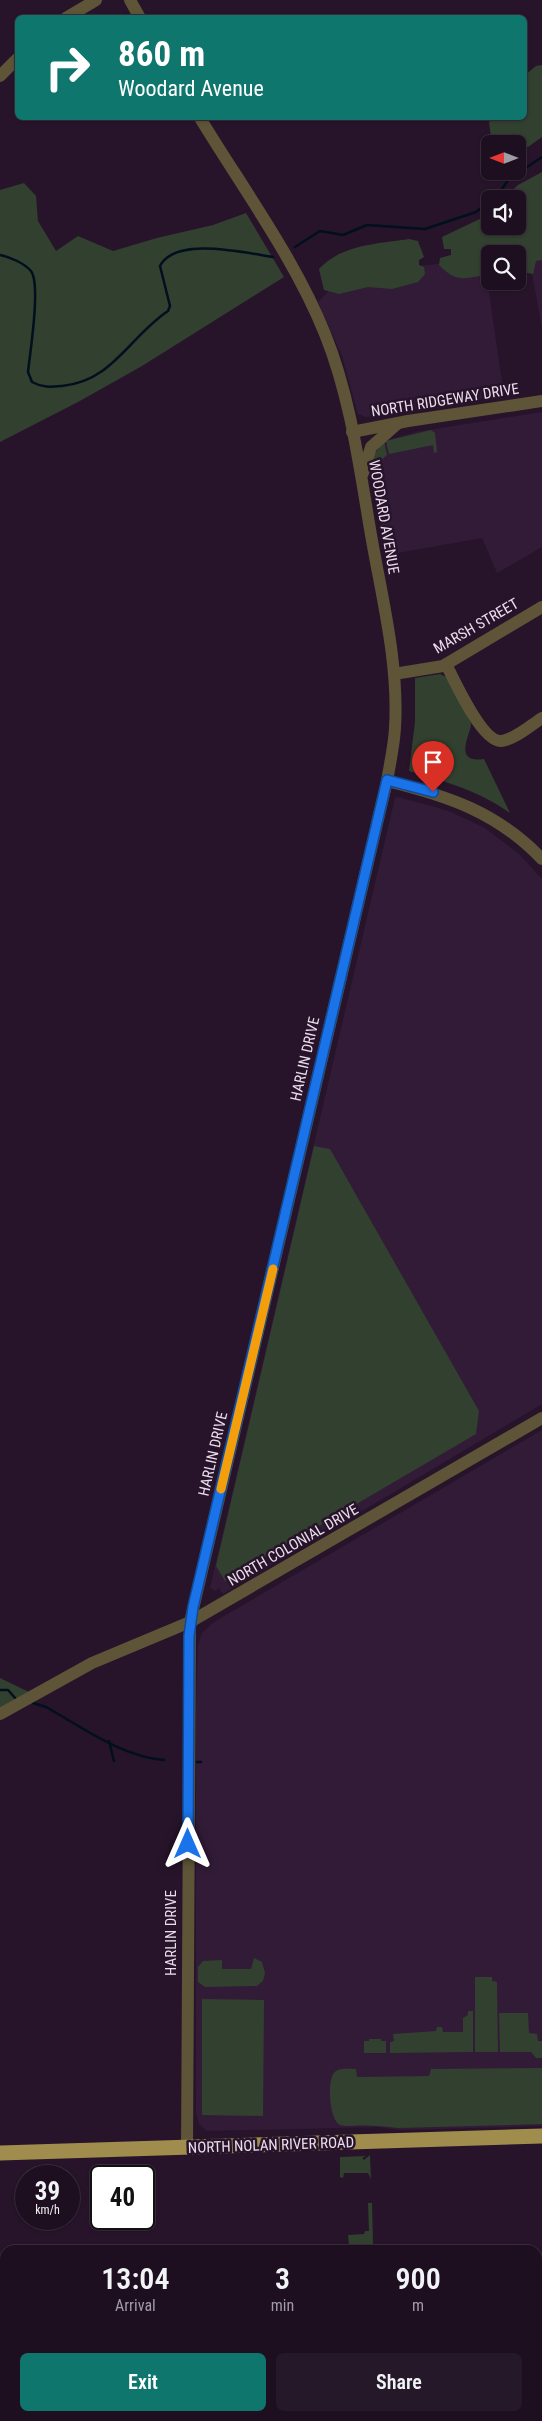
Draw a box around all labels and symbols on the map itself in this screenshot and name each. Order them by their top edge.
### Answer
north arrow [481,135,526,180]
street label: NORTH RIDGEWAY DRIVE [370,379,520,421]
street label: WOODARD AVENUE [365,459,403,575]
street label: MARSH STREET [430,594,522,658]
pin [412,741,454,792]
street label: HARLIN DRIVE [287,1015,323,1103]
street label: HARLIN DRIVE [195,1410,231,1498]
street label: NORTH COLONIAL DRIVE [224,1500,362,1590]
position arrow [161,1817,213,1869]
street label: HARLIN DRIVE [162,1890,180,1976]
street label: NORTH NOLAN RIVER ROAD [188,2133,354,2157]
speed limit sign: 40 [90,2165,155,2230]

